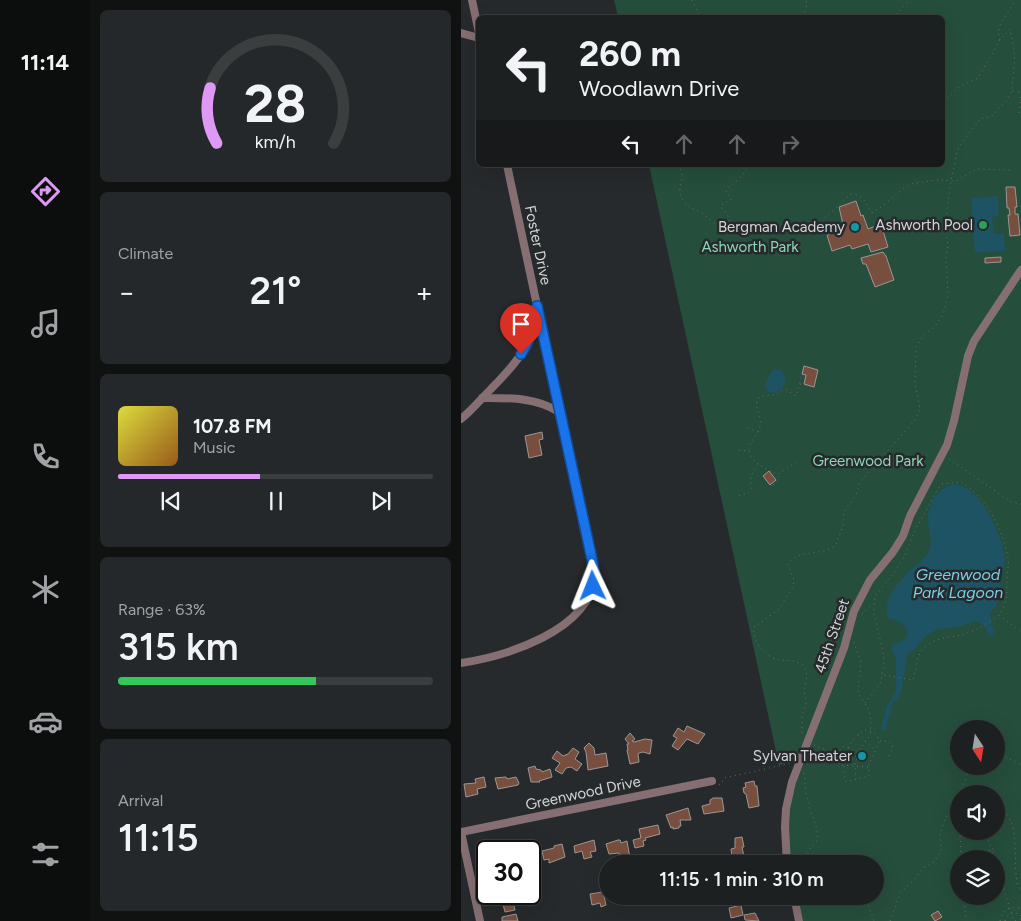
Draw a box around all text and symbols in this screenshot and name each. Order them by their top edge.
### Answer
text: 260 m [579,33,681,75]
icon: left [496,35,561,100]
text: 11:14 [21,49,69,76]
text: 28 [245,73,306,135]
text: Woodlawn Drive [579,75,739,102]
icon: left [617,130,645,158]
icon: ahead [670,130,698,158]
icon: ahead [723,130,751,158]
icon: right [776,130,804,158]
text: km/h [255,131,296,152]
icon: directions [28,174,63,209]
street label: Foster Drive [521,203,555,287]
place label: Ashworth Pool [875,216,973,234]
place label: Bergman Academy [718,218,845,236]
marker: Ashworth Pool [977,219,989,231]
marker: Bergman Academy [849,221,861,233]
park label: Ashworth Park [701,238,799,256]
text: Climate [118,244,173,263]
text: 21° [250,268,301,314]
text: − [118,275,135,309]
text: + [416,275,433,309]
pin [500,303,542,354]
icon: music [28,306,63,341]
icon: arrive [507,310,535,338]
text: 107.8 FM [193,415,272,438]
text: Music [193,438,235,457]
icon: phone [28,439,63,474]
park label: Greenwood Park [812,452,924,470]
icon: previous [157,487,185,515]
icon: pause [262,487,290,515]
icon: next [367,487,395,515]
position arrow [566,559,618,611]
water label: Greenwood Park Lagoon [913,565,1003,602]
icon: climate [28,572,63,607]
street label: 45th Street [811,596,853,676]
text: Range · 63% [118,600,206,619]
text: 315 km [118,624,238,670]
icon: car [28,704,63,739]
north arrow [950,720,1005,775]
map controls [950,720,1005,905]
place label: Sylvan Theater [753,747,852,765]
marker: Sylvan Theater [856,750,868,762]
street label: Greenwood Drive [524,772,642,814]
button: sound [950,785,1005,840]
text: Arrival [118,791,163,810]
text: 11:15 [118,815,198,861]
icon: filters [28,837,63,872]
speed limit sign: 30 [476,840,541,905]
button: layers [950,850,1005,905]
text: 11:15 · 1 min · 310 m [659,868,824,891]

